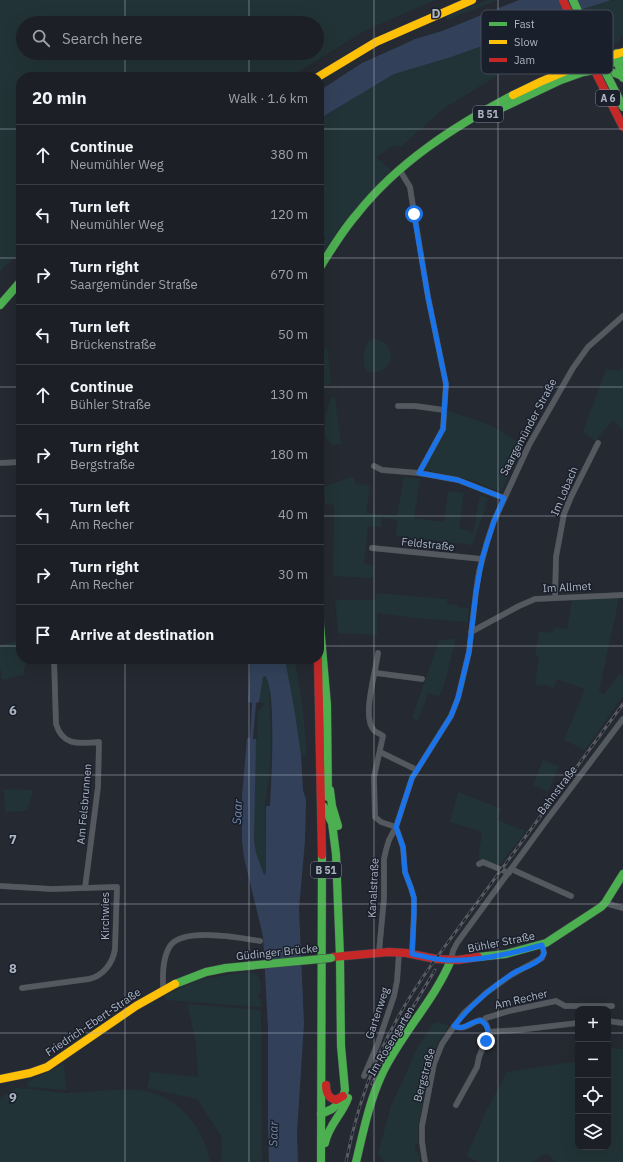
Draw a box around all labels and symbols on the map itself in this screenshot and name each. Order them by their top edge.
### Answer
text: D [431,5,441,22]
legend [481,10,613,74]
text: Fast [514,17,535,31]
text: Slow [514,35,538,49]
text: Jam [514,53,535,67]
road number: A 6 [596,90,620,106]
road number: B 51 [473,106,503,122]
route start [405,205,423,223]
street label: Saargemünder Straße [496,376,560,478]
street label: Im Lobach [547,464,581,518]
street label: Feldstraße [401,534,455,554]
street label: Im Allmet [542,579,592,595]
text: 6 [9,702,17,719]
street label: Am Felsbrunnen [73,763,95,845]
street label: Bahnstraße [534,763,580,817]
water label: Saar [229,798,245,825]
text: 7 [9,831,17,848]
street label: Kanalstraße [364,858,382,918]
road number: B 51 [311,862,341,878]
street label: Kirchwies [98,892,112,940]
street label: Bühler Straße [466,929,536,955]
street label: Güdinger Brücke [235,941,319,963]
text: 8 [9,960,17,977]
street label: Friedrich-Ebert-Straße [43,985,143,1059]
street label: Gartenweg [362,985,392,1041]
street label: Am Recher [493,986,549,1012]
street label: Im Rosengarten [365,1003,417,1079]
route end [477,1032,495,1050]
street label: Bergstraße [410,1047,438,1103]
text: 9 [9,1089,17,1106]
water label: Saar [265,1121,281,1147]

